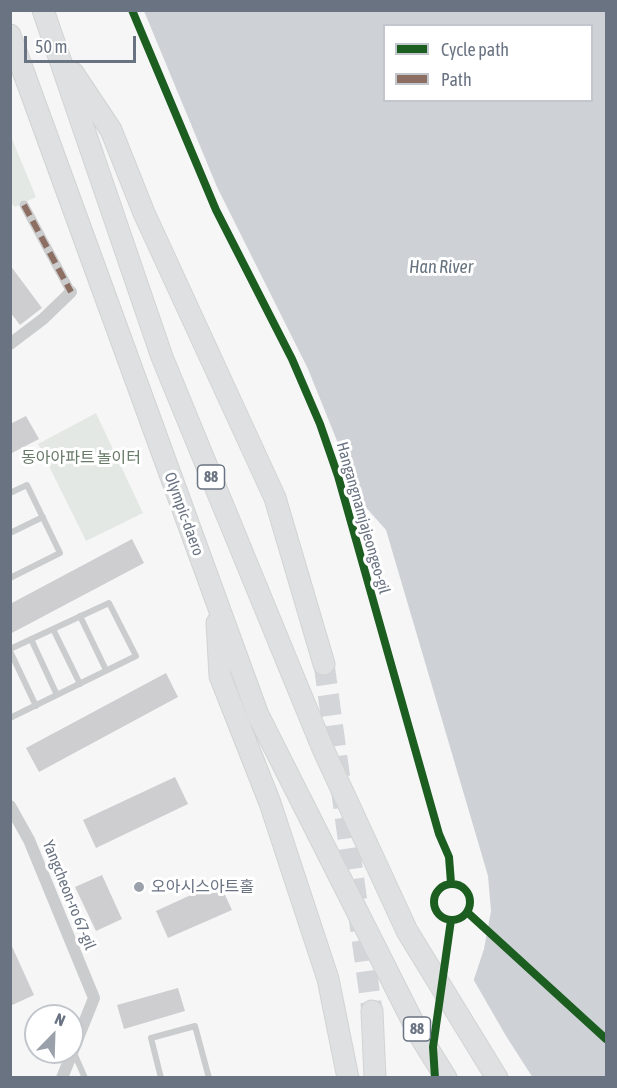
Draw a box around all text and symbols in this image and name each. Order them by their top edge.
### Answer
scale bar [27,24,140,62]
legend [383,24,593,102]
text: 50 m [35,36,67,57]
text: Cycle path [441,39,509,60]
text: Path [441,69,472,90]
water label: Han River [409,256,473,278]
street label: Hangangnamjajeongeo-gil [332,440,394,596]
park label: 동아아파트 놀이터 [21,448,141,468]
road number: 88 [198,465,224,489]
street label: Olympic-daero [160,470,208,558]
street label: Yangcheon-ro 67-gil [38,837,100,953]
place label: 오아시스아트홀 [151,877,254,897]
marker: 오아시스아트홀 [132,880,146,894]
north arrow [24,1004,84,1064]
text: N [52,1009,68,1029]
road number: 88 [404,1017,430,1041]

